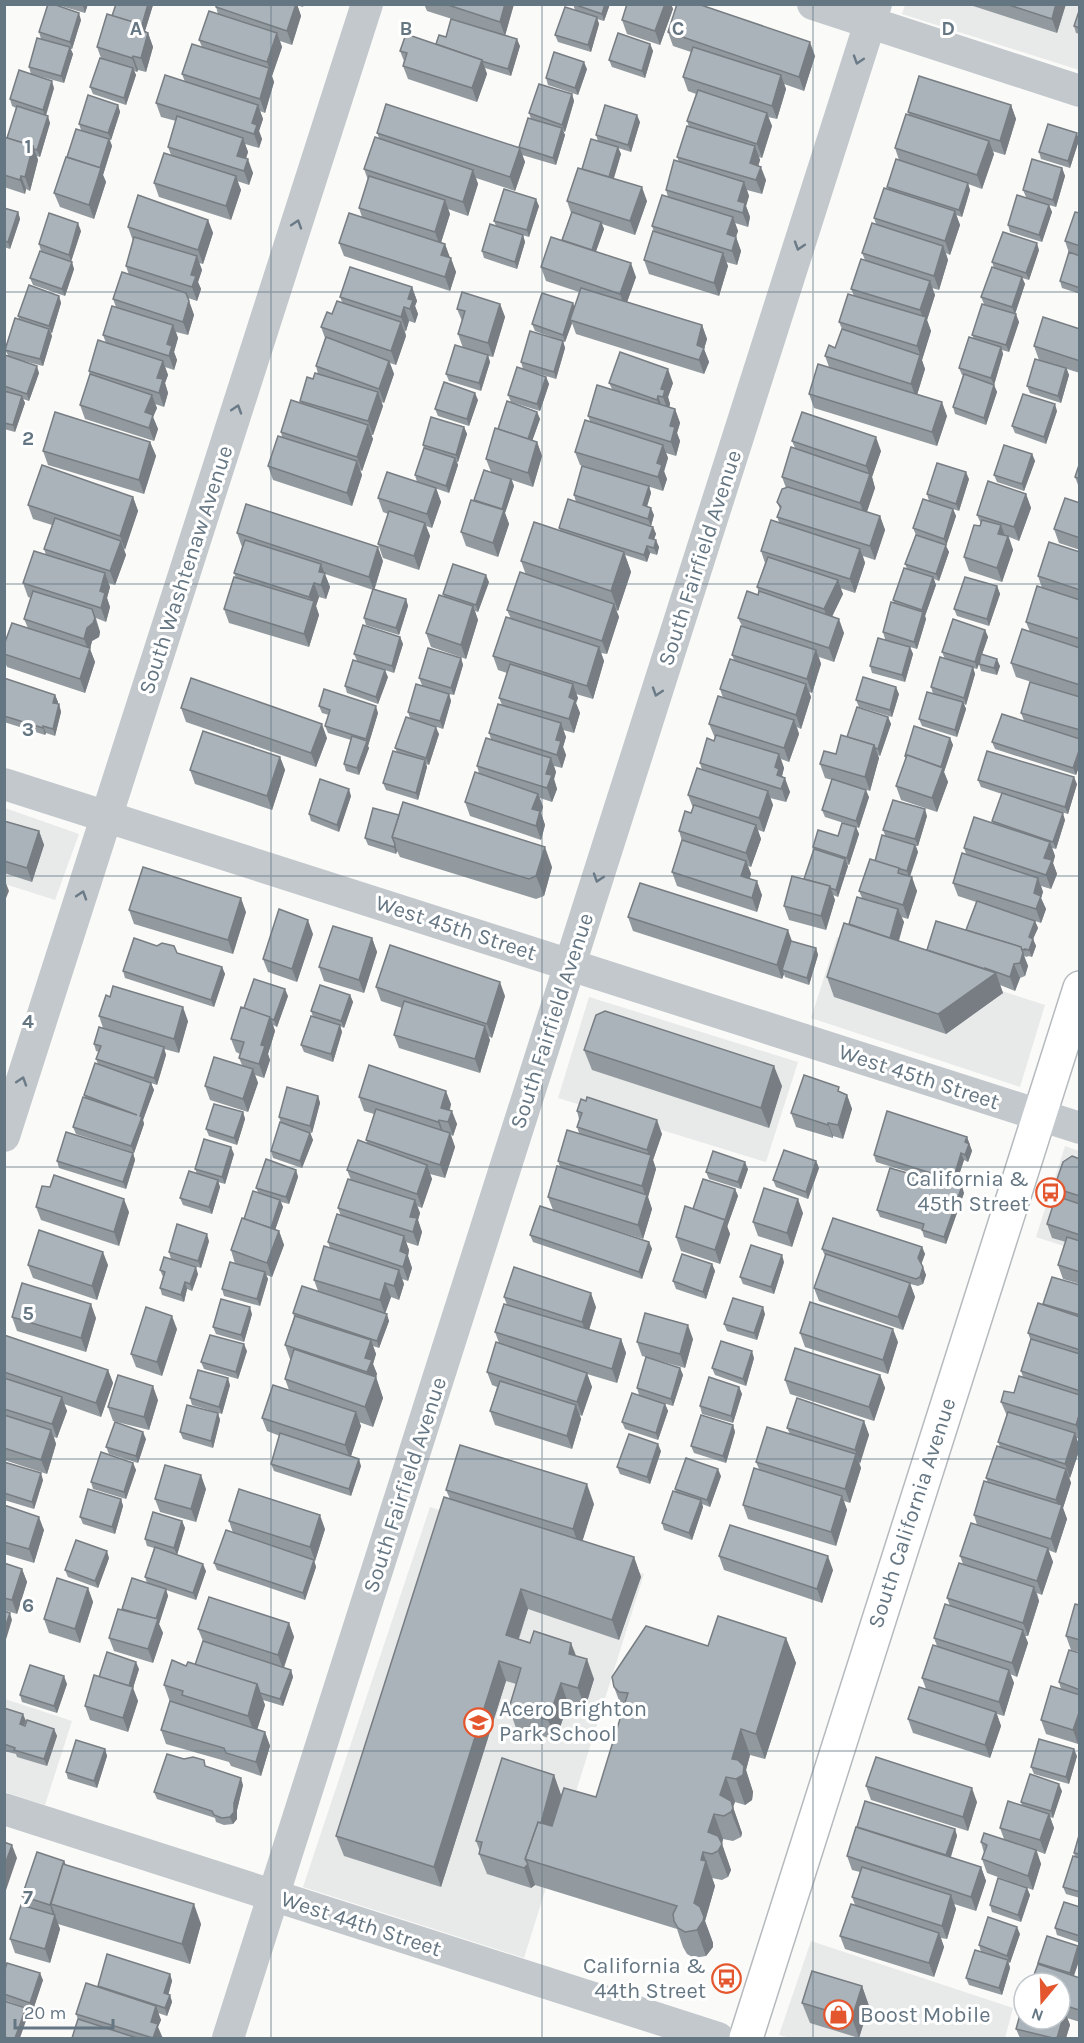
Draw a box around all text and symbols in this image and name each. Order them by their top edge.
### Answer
text: A [130,17,143,40]
text: B [400,17,412,40]
text: C [672,17,684,40]
text: D [941,17,955,40]
one-way arrow [853,54,866,65]
text: 1 [24,135,32,158]
one-way arrow [290,219,302,230]
one-way arrow [794,240,807,251]
one-way arrow [230,404,243,415]
text: 2 [22,427,34,450]
street label: South Washtenaw Avenue [133,442,239,698]
street label: South Fairfield Avenue [653,447,747,669]
one-way arrow [652,686,664,697]
text: 3 [22,718,34,741]
one-way arrow [593,872,605,883]
one-way arrow [75,890,87,901]
street label: West 45th Street [372,890,540,966]
street label: South Fairfield Avenue [505,910,599,1132]
text: 4 [22,1010,34,1033]
street label: West 45th Street [835,1039,1003,1115]
one-way arrow [15,1076,28,1087]
place label: California & 45th Street [906,1166,1029,1217]
bus stop icon: California & 45th Street [1034,1176,1066,1208]
text: 5 [22,1302,34,1325]
street label: South Fairfield Avenue [358,1374,452,1596]
street label: South California Avenue [862,1394,962,1632]
text: 6 [22,1594,34,1617]
place label: Acero Brighton Park School [499,1696,647,1747]
school or university icon: Acero Brighton Park School [462,1706,494,1738]
text: 7 [23,1886,33,1909]
street label: West 44th Street [278,1886,444,1962]
place label: California & 44th Street [583,1953,706,2004]
bus stop icon: California & 44th Street [711,1963,743,1995]
north arrow [1012,1971,1072,2031]
scale bar [15,1992,112,2030]
shop icon: Boost Mobile [823,1999,855,2031]
text: 20 m [24,2002,66,2024]
place label: Boost Mobile [860,2002,990,2028]
text: N [1029,2004,1046,2026]

